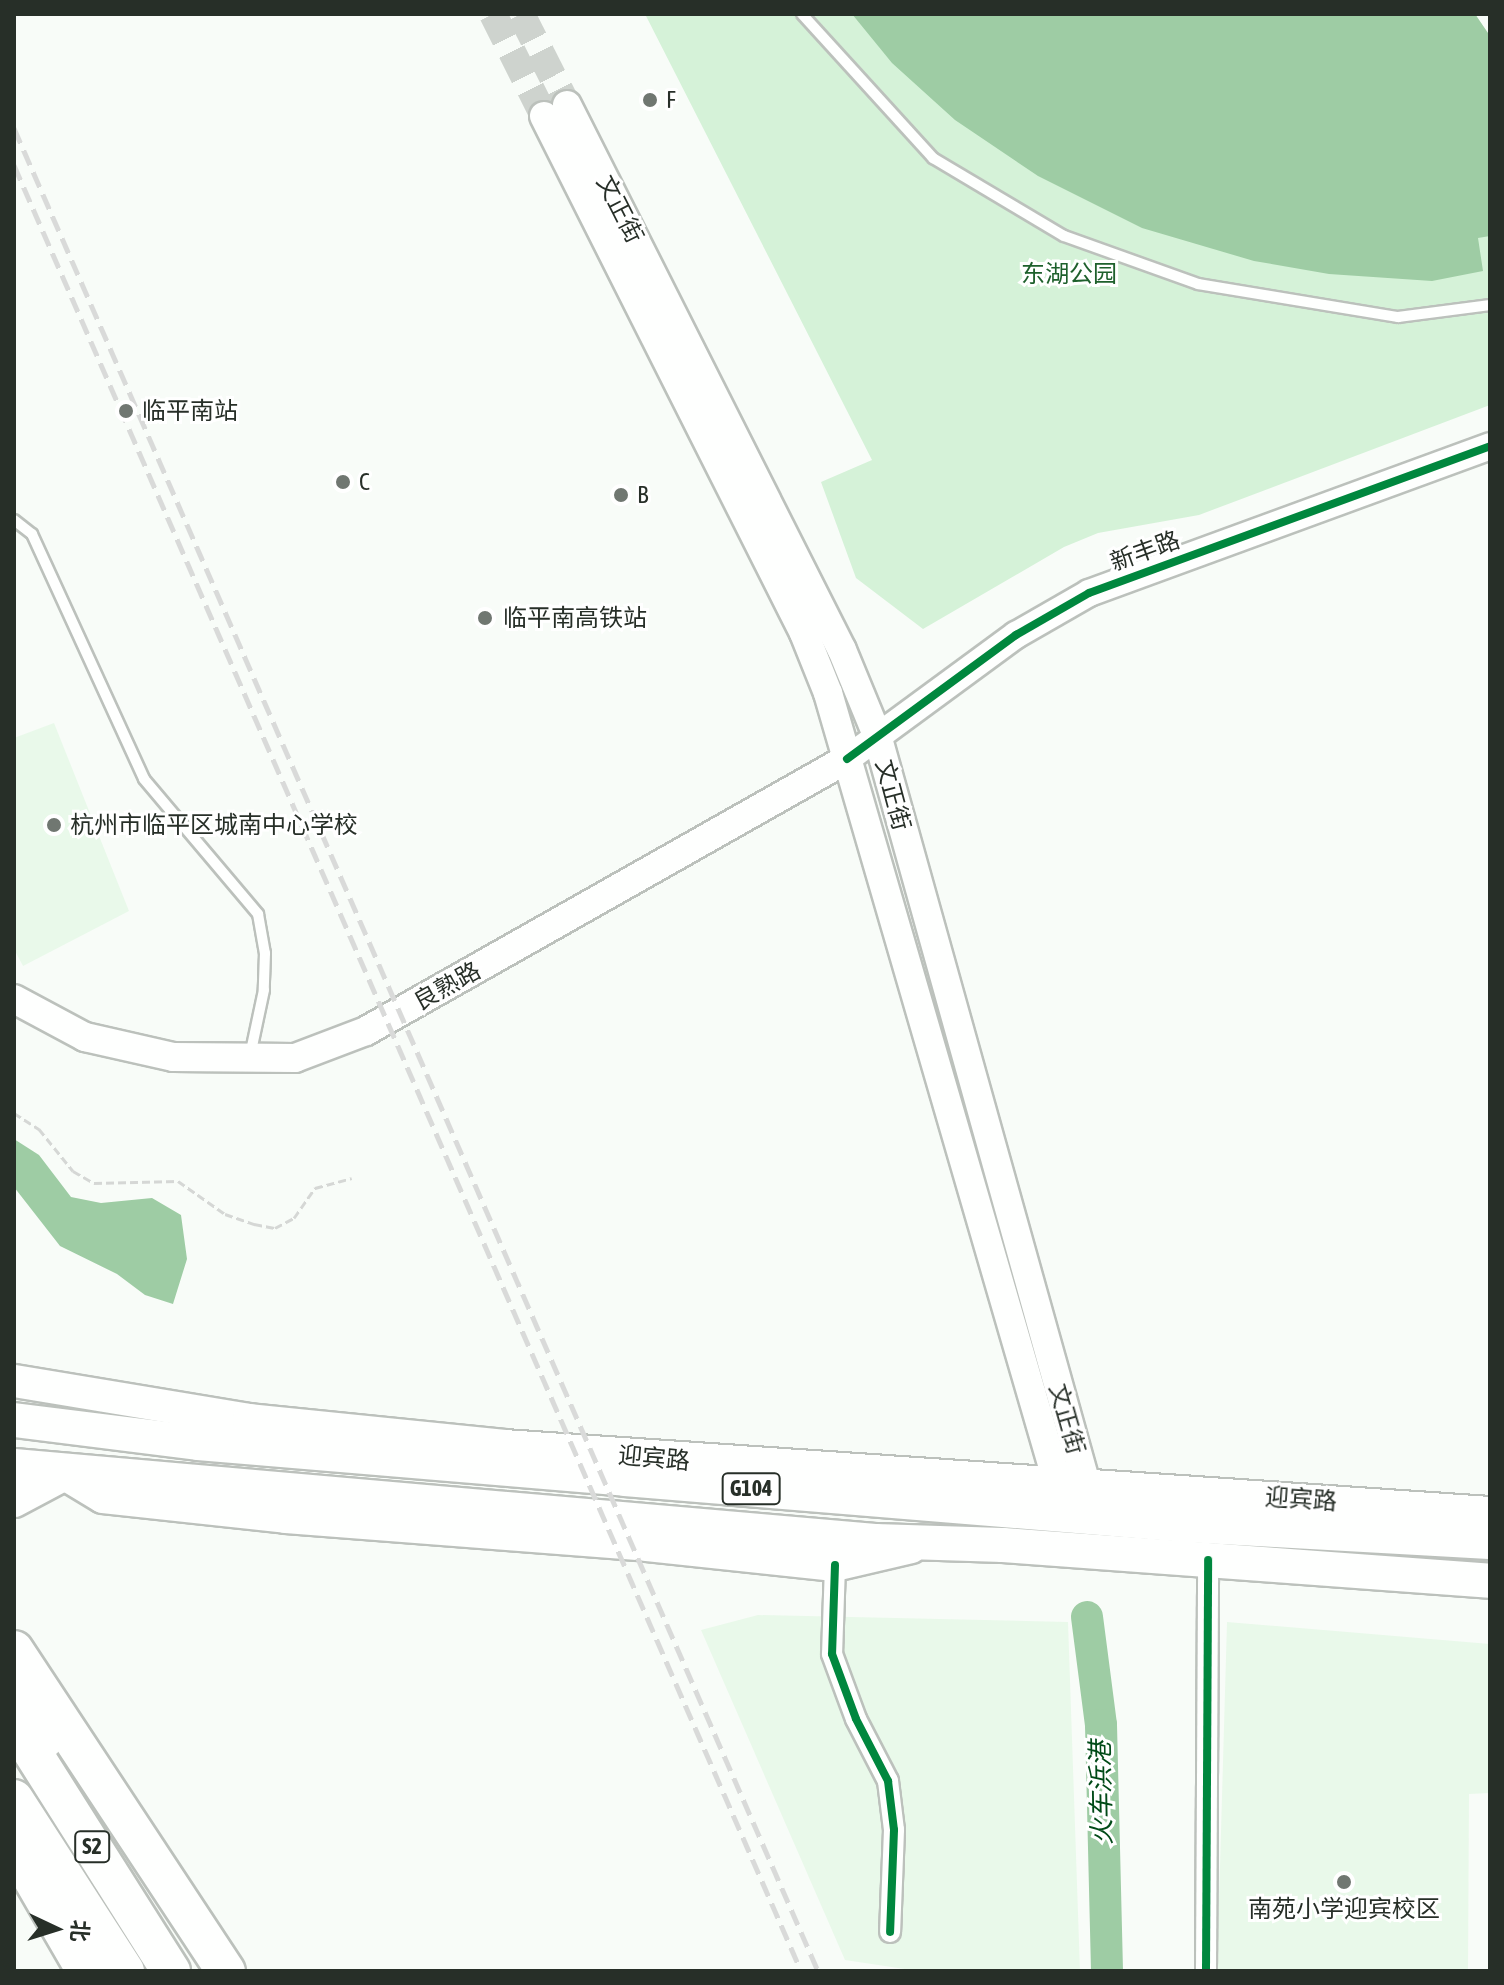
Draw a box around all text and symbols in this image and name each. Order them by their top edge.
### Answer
place label: F [666,86,676,114]
marker: F [641,91,659,109]
street label: 文正街 [591,170,649,248]
park label: 东湖公园 [1021,260,1117,288]
place label: 临平南站 [142,397,238,425]
marker: 临平南站 [117,402,135,420]
place label: C [359,468,370,496]
marker: C [334,473,352,491]
place label: B [637,481,648,509]
marker: B [612,486,630,504]
street label: 新丰路 [1106,525,1184,577]
place label: 临平南高铁站 [503,604,647,632]
marker: 临平南高铁站 [474,607,496,629]
street label: 文正街 [870,756,916,834]
place label: 杭州市临平区城南中心学校 [70,811,358,839]
marker: 杭州市临平区城南中心学校 [45,816,63,834]
street label: 良熟路 [409,956,485,1016]
street label: 文正街 [1043,1380,1091,1458]
street label: 迎宾路 [617,1441,691,1475]
road number: G104 [721,1471,781,1507]
street label: 迎宾路 [1264,1482,1338,1516]
water label: 火车浜港 [1085,1741,1119,1845]
road number: S2 [74,1829,110,1865]
marker: 南苑小学迎宾校区 [1335,1873,1353,1891]
north arrow [16,1889,96,1969]
place label: 南苑小学迎宾校区 [1248,1895,1440,1923]
text: 北 [66,1919,94,1943]

